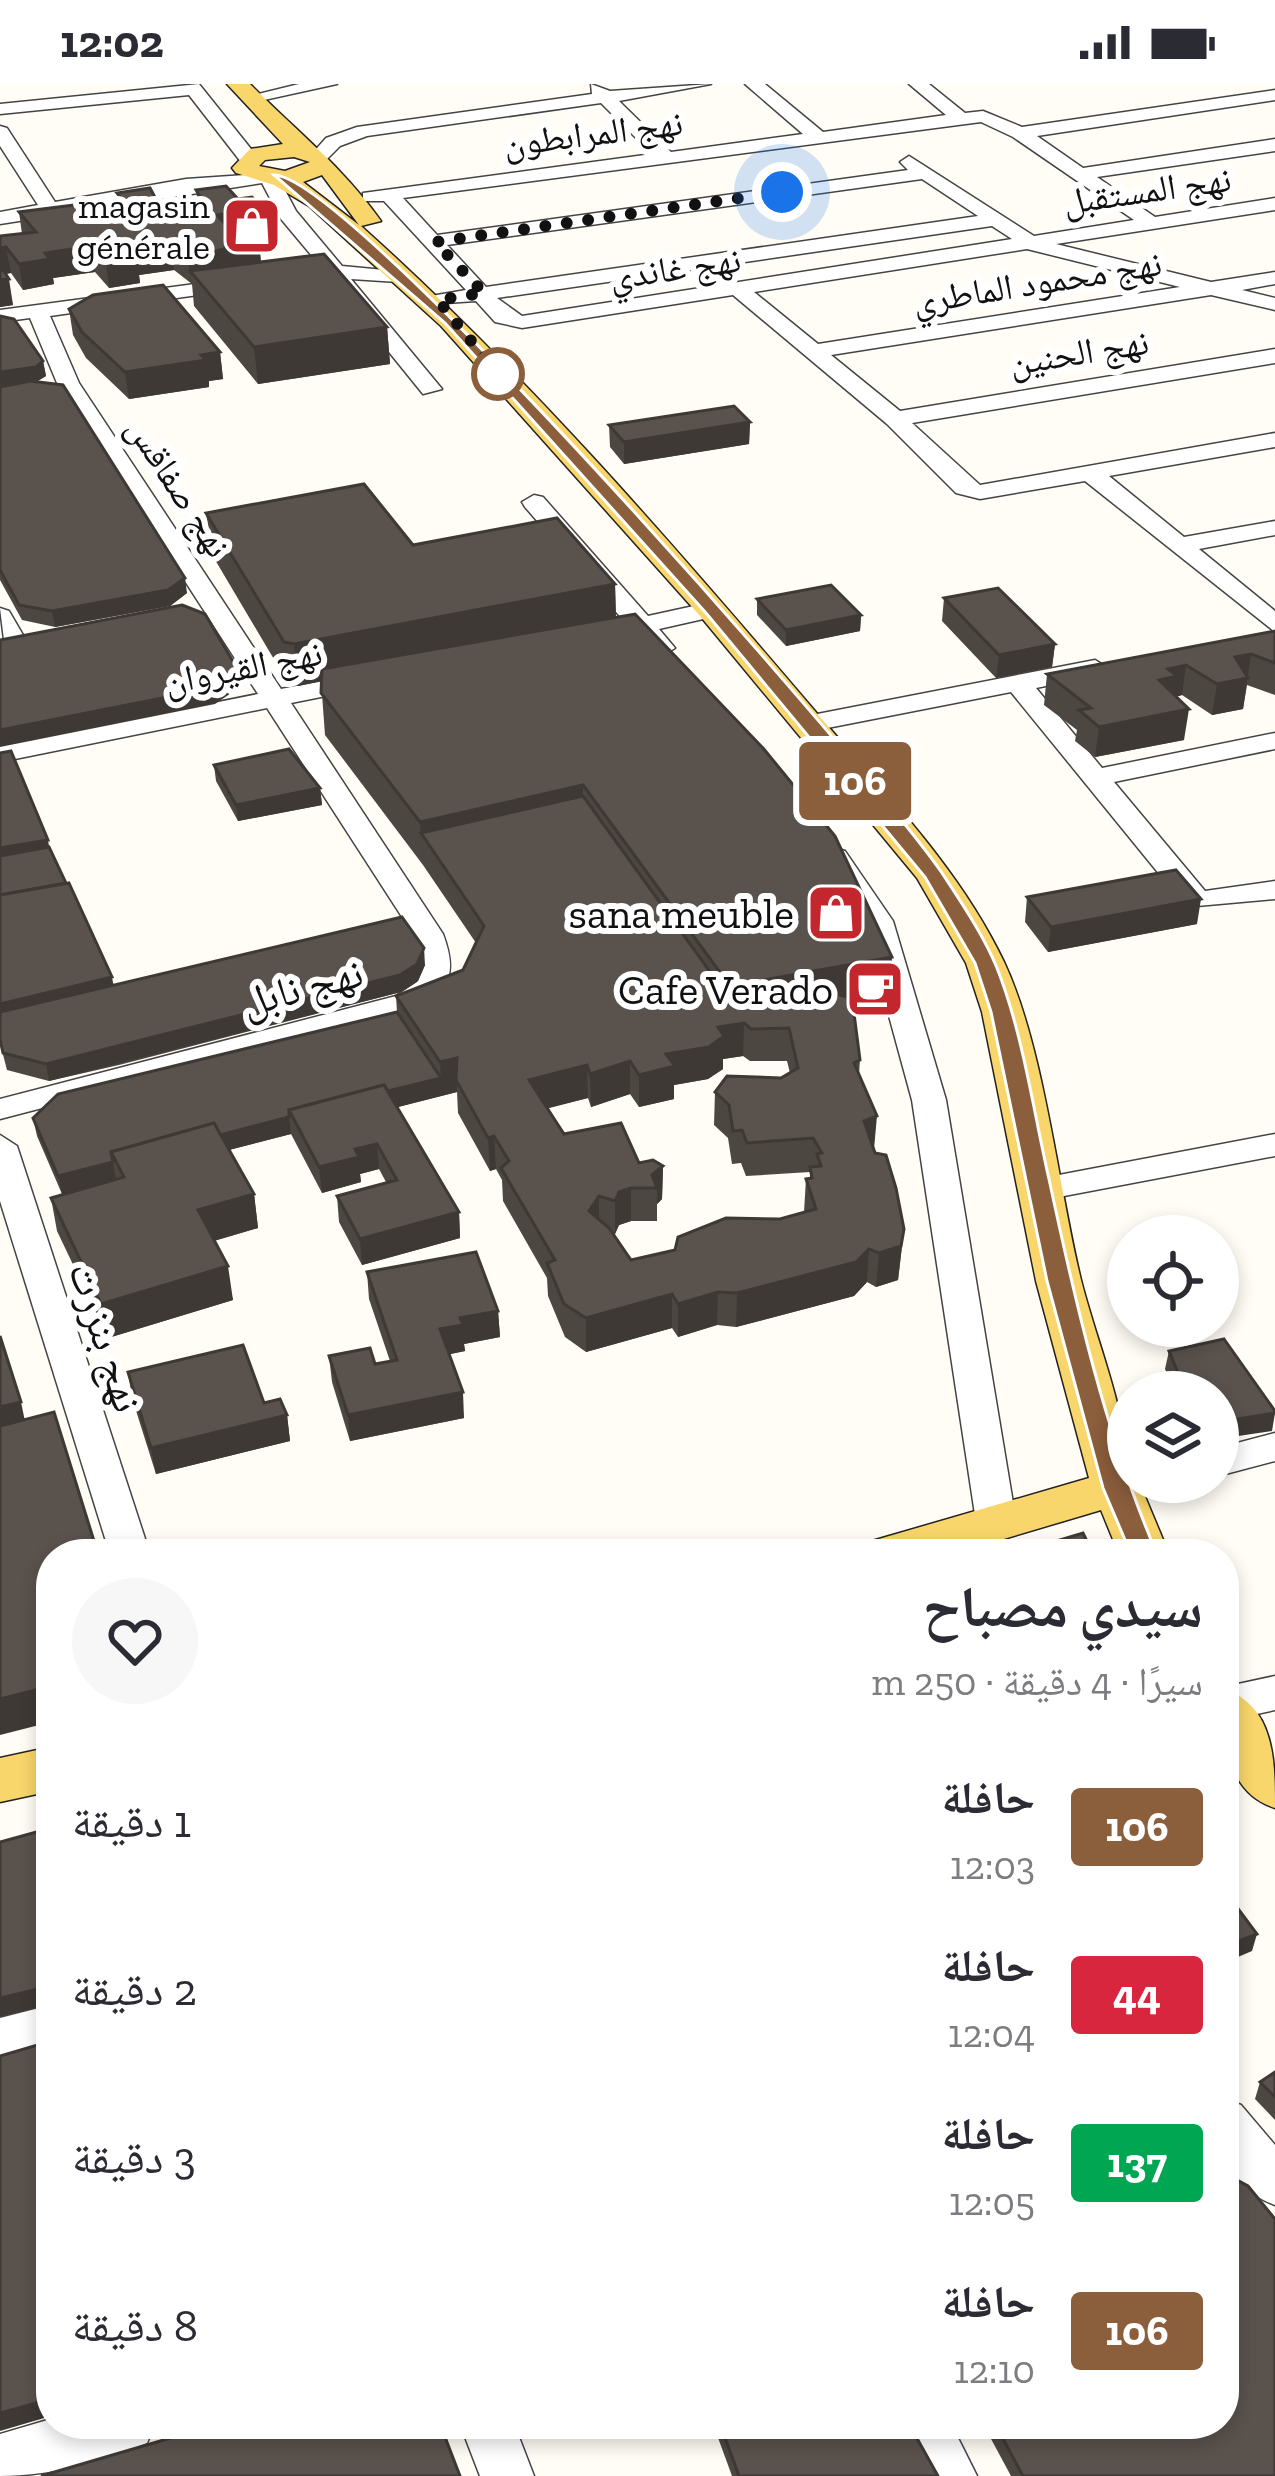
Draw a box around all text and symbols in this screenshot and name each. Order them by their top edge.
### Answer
text: 12:02 [60,15,164,69]
street label: نهج المرابطون [501,101,685,166]
street label: نهج المستقبل [1060,157,1234,224]
your location [752,162,812,222]
place label: magasin générale [77,184,210,268]
shop icon: magasin générale [221,195,283,257]
street label: نهج غاندي [607,238,744,306]
street label: نهج محمود الماطري [909,241,1166,330]
street label: نهج الحنين [1006,320,1152,385]
unlabelled marker [473,349,523,399]
street label: نهج صفاقس [117,409,240,566]
street label: نهج القيروان [160,631,326,704]
line badge: 106 [786,742,924,820]
text: 106 [823,755,887,806]
shop icon: sana meuble [805,882,867,944]
place label: sana meuble [569,888,794,939]
street label: نهج نابل [236,946,369,1029]
cafe icon: Cafe Verado [844,958,906,1020]
place label: Cafe Verado [618,964,833,1015]
map controls [1107,1215,1239,1503]
button: locate [1107,1215,1239,1347]
street label: نهج بنزرت [57,1256,154,1419]
button: layers [1107,1371,1239,1503]
text: سيدي مصباح [922,1573,1203,1642]
button: heart [72,1578,198,1704]
text: سيرًا · 4 دقيقة · 250 m [872,1658,1203,1705]
text: حافلة [942,1771,1035,1825]
text: 1 دقيقة [72,1795,191,1849]
text: 106 [1105,1801,1169,1852]
text: 12:03 [950,1842,1035,1889]
text: حافلة [942,1939,1035,1993]
text: 2 دقيقة [72,1963,197,2017]
text: 44 [1113,1969,1161,2020]
text: 12:04 [948,2010,1035,2057]
text: حافلة [942,2107,1035,2161]
text: 3 دقيقة [72,2131,196,2185]
text: 137 [1107,2137,1167,2188]
text: 12:05 [949,2178,1035,2225]
text: حافلة [942,2275,1035,2329]
text: 8 دقيقة [72,2299,198,2353]
text: 106 [1105,2305,1169,2356]
text: 12:10 [954,2346,1035,2393]

